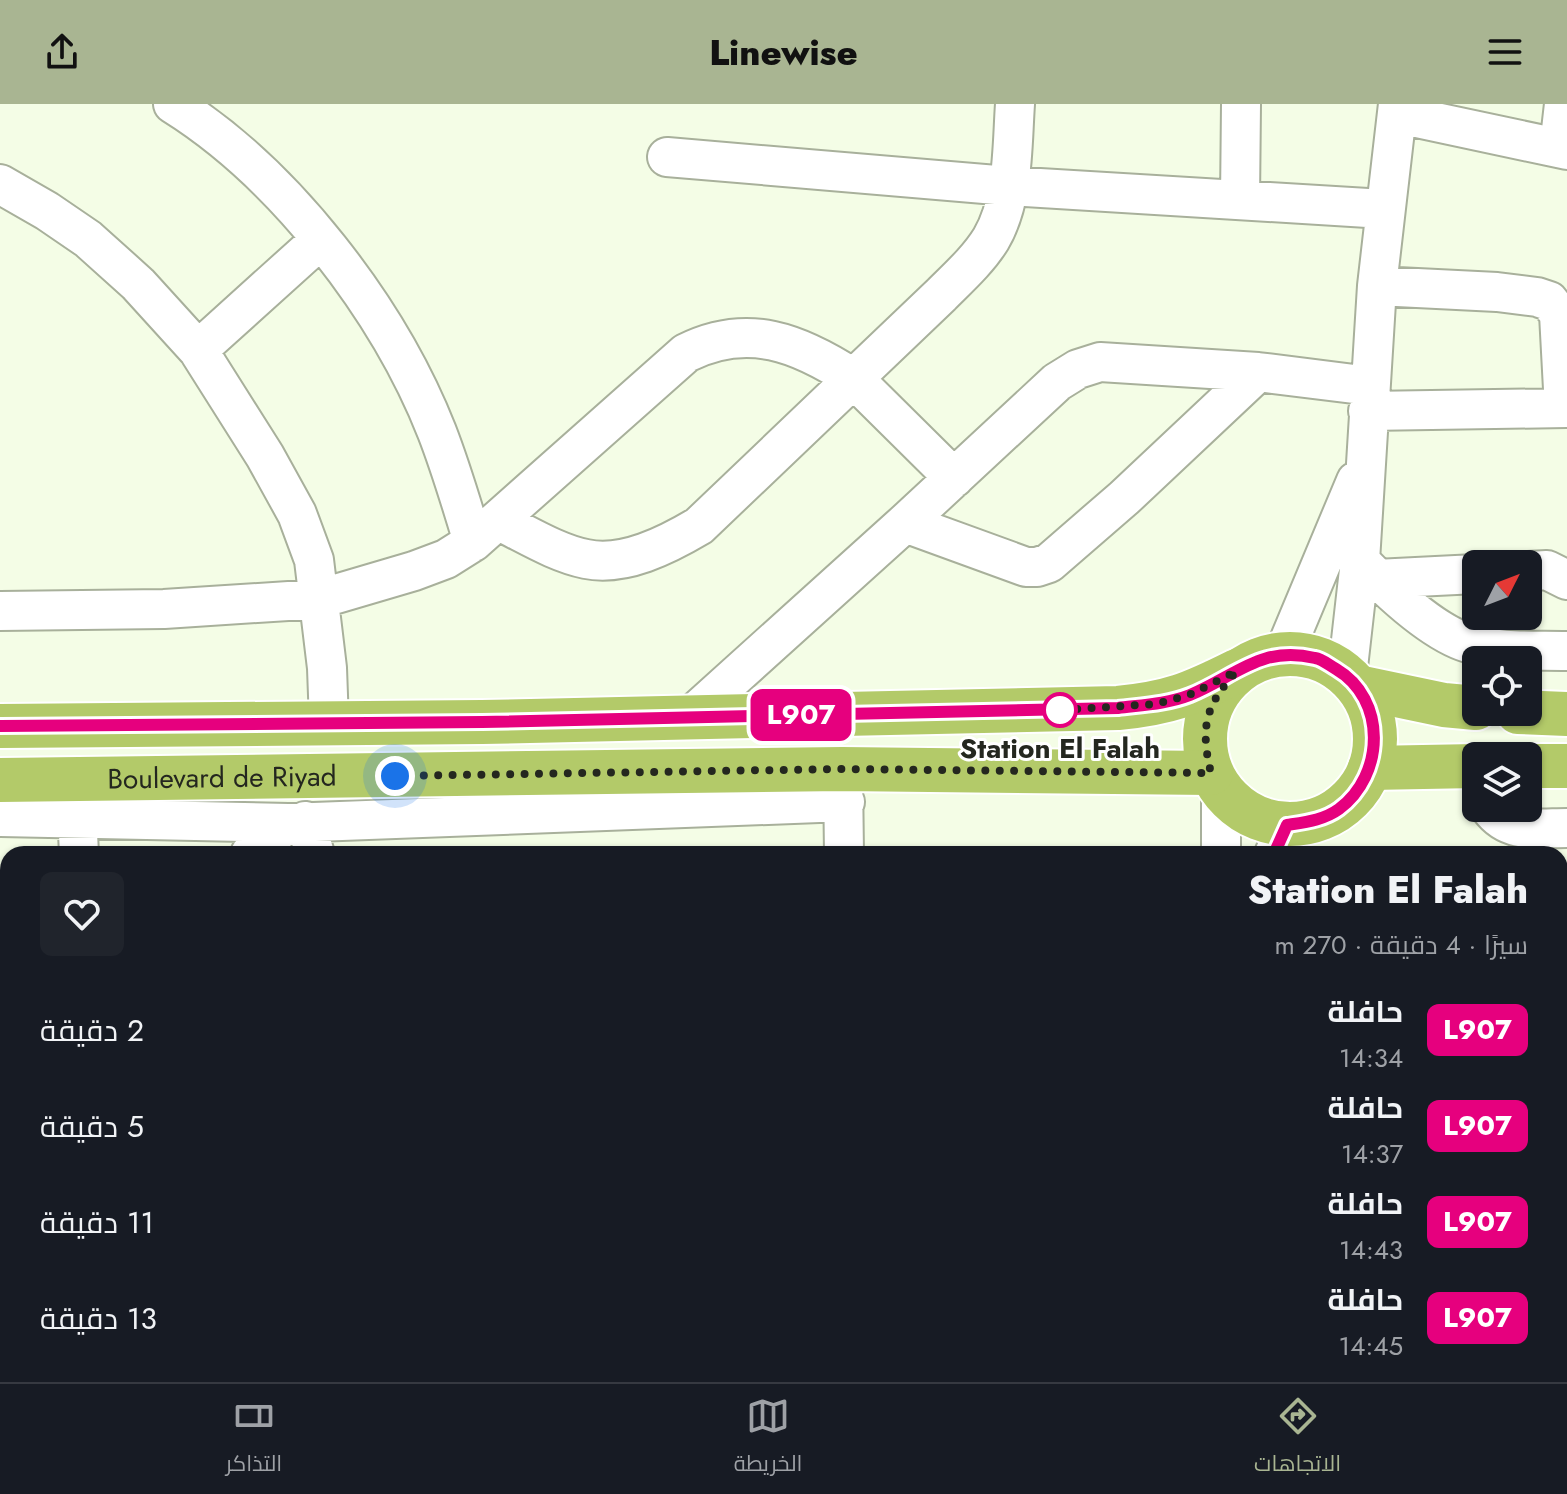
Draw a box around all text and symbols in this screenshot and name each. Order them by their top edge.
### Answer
text: Linewise [709,26,858,78]
icon: share [40,30,84,74]
icon: menu [1483,30,1527,74]
north arrow [1462,550,1542,630]
map controls [1462,550,1542,822]
button: locate [1462,646,1542,726]
line badge: L907 [745,689,857,741]
marker: Station El Falah [1043,693,1077,727]
text: L907 [767,694,835,735]
place label: Station El Falah [960,728,1160,769]
button: layers [1462,742,1542,822]
street label: Boulevard de Riyad [107,756,337,800]
your location [375,756,415,796]
text: Station El Falah [1248,862,1528,917]
button: heart [40,872,124,956]
text: سيرًا · 4 دقيقة · 270 m [1275,926,1528,964]
text: حافلة [1328,990,1403,1033]
text: 2 دقيقة [40,1009,144,1052]
text: L907 [1443,1009,1512,1050]
text: 14:34 [1339,1039,1403,1077]
text: حافلة [1328,1086,1403,1129]
text: 5 دقيقة [40,1105,144,1148]
text: L907 [1443,1105,1512,1146]
text: 14:37 [1341,1135,1403,1173]
text: حافلة [1328,1182,1403,1225]
text: 11 دقيقة [40,1201,154,1244]
text: L907 [1443,1201,1512,1242]
text: 14:43 [1339,1231,1403,1269]
text: حافلة [1328,1278,1403,1321]
text: 13 دقيقة [40,1297,157,1340]
text: L907 [1443,1297,1512,1338]
text: 14:45 [1339,1327,1403,1365]
tab: التذاكر [226,1394,282,1484]
tab: الخريطة [734,1394,803,1484]
tab: الاتجاهات [1254,1394,1341,1484]

